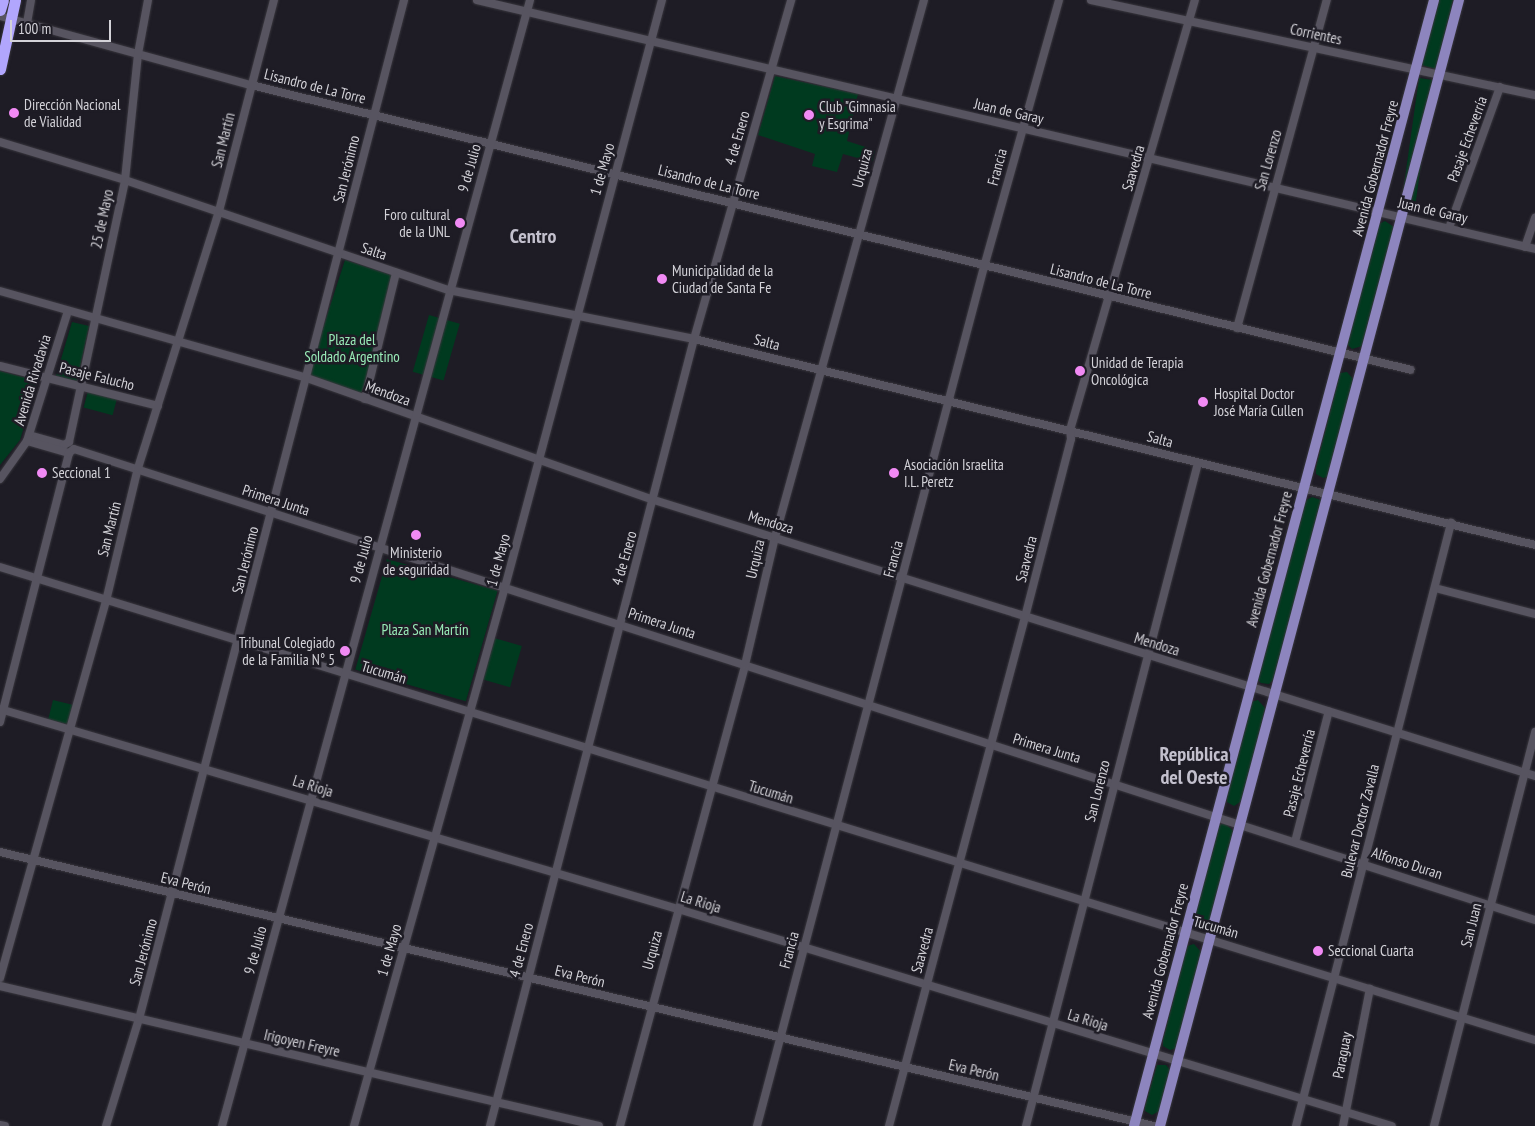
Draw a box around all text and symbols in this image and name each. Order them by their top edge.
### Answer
scale bar [12,10,114,42]
text: 100 m [18,19,51,38]
street label: Corrientes [1288,20,1344,48]
street label: Lisandro de La Torre [262,65,368,107]
street label: Juan de Garay [972,94,1046,128]
street label: Pasaje Echeverría [1443,94,1491,184]
place label: Dirección Nacional de Vialidad [24,95,120,130]
place label: Club "Gimnasia y Esgrima" [819,97,897,132]
street label: Avenida Gobernador Freyre [1348,98,1402,238]
marker: Dirección Nacional de Vialidad [8,107,20,119]
street label: 4 de Enero [721,109,753,167]
marker: Club "Gimnasia y Esgrima" [803,109,815,121]
street label: San Martín [207,111,239,169]
street label: San Lorenzo [1251,127,1285,193]
street label: San Jerónimo [329,134,363,204]
street label: 1 de Mayo [586,141,618,197]
street label: 9 de Julio [454,142,484,194]
street label: Saavedra [1118,143,1148,193]
street label: Urquiza [848,147,876,189]
street label: Francia [983,147,1011,187]
street label: Lisandro de La Torre [656,161,762,203]
street label: 25 de Mayo [87,188,117,250]
street label: Juan de Garay [1396,193,1470,227]
place label: Foro cultural de la UNL [384,205,450,240]
marker: Foro cultural de la UNL [454,217,466,229]
district label: Centro [510,224,556,248]
street label: Salta [359,238,389,264]
street label: Lisandro de La Torre [1048,260,1154,302]
place label: Municipalidad de la Ciudad de Santa Fe [672,261,773,296]
marker: Municipalidad de la Ciudad de Santa Fe [656,273,668,285]
park label: Plaza del Soldado Argentino [304,330,400,365]
street label: Salta [752,330,782,354]
street label: Avenida Rivadavia [10,332,54,428]
place label: Unidad de Terapia Oncológica [1091,353,1184,388]
street label: Pasaje Falucho [58,358,136,394]
marker: Unidad de Terapia Oncológica [1073,364,1087,378]
street label: Mendoza [363,377,413,409]
place label: Hospital Doctor José María Cullen [1214,384,1304,419]
marker: Hospital Doctor José María Cullen [1196,395,1210,409]
street label: Salta [1145,427,1175,451]
place label: Asociación Israelita I.L. Peretz [904,455,1004,490]
place label: Seccional 1 [52,464,111,482]
marker: Seccional 1 [36,467,48,479]
marker: Asociación Israelita I.L. Peretz [888,467,900,479]
street label: Primera Junta [240,481,312,519]
street label: Avenida Gobernador Freyre [1242,489,1296,629]
street label: San Martín [93,500,125,558]
street label: Mendoza [746,507,796,537]
street label: San Jerónimo [228,525,262,595]
marker: Ministerio de seguridad [410,529,422,541]
street label: 4 de Enero [608,529,640,587]
street label: 1 de Mayo [482,532,514,588]
street label: 9 de Julio [346,533,376,585]
street label: Saavedra [1012,534,1040,584]
street label: Urquiza [742,538,768,580]
street label: Francia [879,539,907,579]
place label: Ministerio de seguridad [383,543,449,578]
street label: Primera Junta [626,604,698,642]
park label: Plaza San Martín [381,621,469,639]
street label: Mendoza [1132,629,1182,659]
place label: Tribunal Colegiado de la Familia N° 5 [239,633,335,668]
marker: Tribunal Colegiado de la Familia N° 5 [339,645,351,657]
street label: Tucumán [359,657,409,687]
street label: Pasaje Echeverría [1279,727,1319,819]
street label: Primera Junta [1011,729,1083,767]
district label: República del Oeste [1159,742,1229,789]
street label: San Lorenzo [1081,758,1113,824]
street label: Bulevar Doctor Zavalla [1337,762,1383,880]
street label: La Rioja [291,771,335,801]
street label: Tucumán [746,777,796,807]
street label: Alfonso Duran [1369,843,1445,883]
street label: Eva Perón [159,868,213,898]
street label: Avenida Gobernador Freyre [1138,881,1192,1021]
street label: La Rioja [679,887,723,917]
street label: San Juan [1457,901,1485,949]
street label: Tucumán [1191,912,1241,942]
street label: San Jerónimo [125,917,161,987]
street label: 4 de Enero [505,921,537,979]
street label: 1 de Mayo [373,922,405,978]
street label: 9 de Julio [240,924,270,976]
street label: Saavedra [907,925,937,975]
street label: Urquiza [638,929,666,971]
street label: Francia [775,930,803,970]
place label: Seccional Cuarta [1328,942,1414,960]
marker: Seccional Cuarta [1312,945,1324,957]
street label: Eva Perón [553,961,607,991]
street label: La Rioja [1066,1005,1110,1035]
street label: Irigoyen Freyre [262,1026,342,1060]
street label: Paraguay [1329,1030,1355,1080]
street label: Eva Perón [947,1055,1001,1085]

